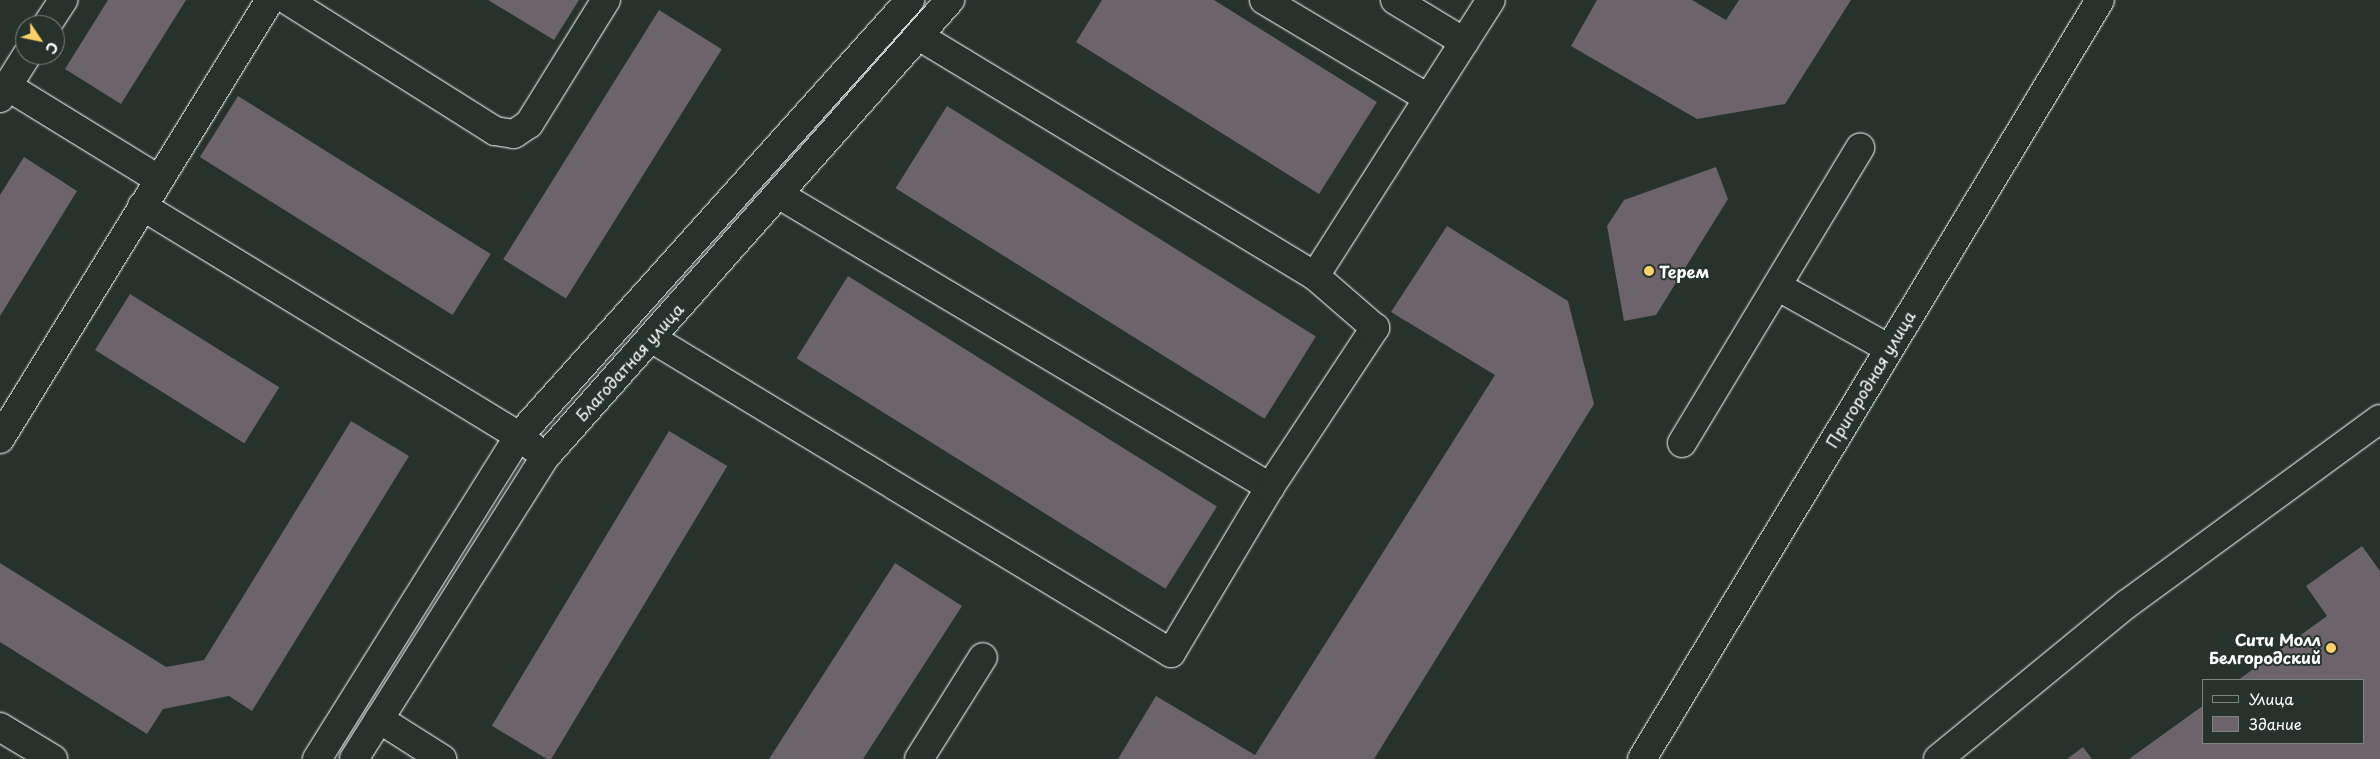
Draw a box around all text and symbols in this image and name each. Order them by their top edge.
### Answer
north arrow [15,15,65,65]
text: С [40,38,64,58]
place label: Терем [1659,261,1709,281]
marker: Терем [1643,265,1655,277]
street label: Благодатная улица [571,299,687,425]
street label: Пригородная улица [1821,307,1919,451]
place label: Сити Молл Белгородский [2209,629,2321,667]
marker: Сити Молл Белгородский [2325,642,2337,654]
legend [2202,679,2365,744]
text: Улица [2249,687,2294,710]
text: Здание [2249,712,2302,735]

